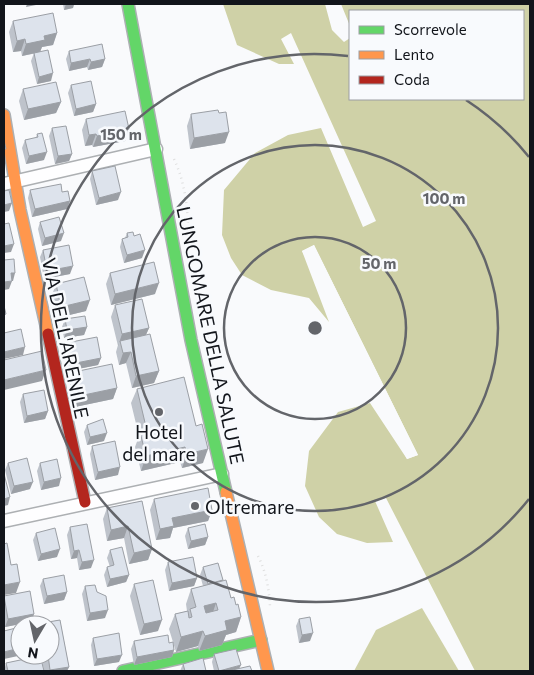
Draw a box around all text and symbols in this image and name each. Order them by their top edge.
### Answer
legend [349,10,524,100]
text: Scorrevole [394,20,467,38]
text: Lento [394,45,434,63]
text: Coda [394,70,430,88]
text: 150 m [100,125,142,143]
text: 100 m [423,189,465,207]
street label: LUNGOMARE DELLA SALUTE [172,204,250,466]
text: 50 m [362,254,396,272]
street label: VIA DELL'ARENILE [38,255,94,421]
centre of rings [306,319,324,337]
marker: Hotel del mare [153,406,165,418]
place label: Hotel del mare [122,420,196,465]
place label: Oltremare [205,495,294,518]
marker: Oltremare [189,500,201,512]
north arrow [10,615,60,665]
text: N [26,644,39,663]

